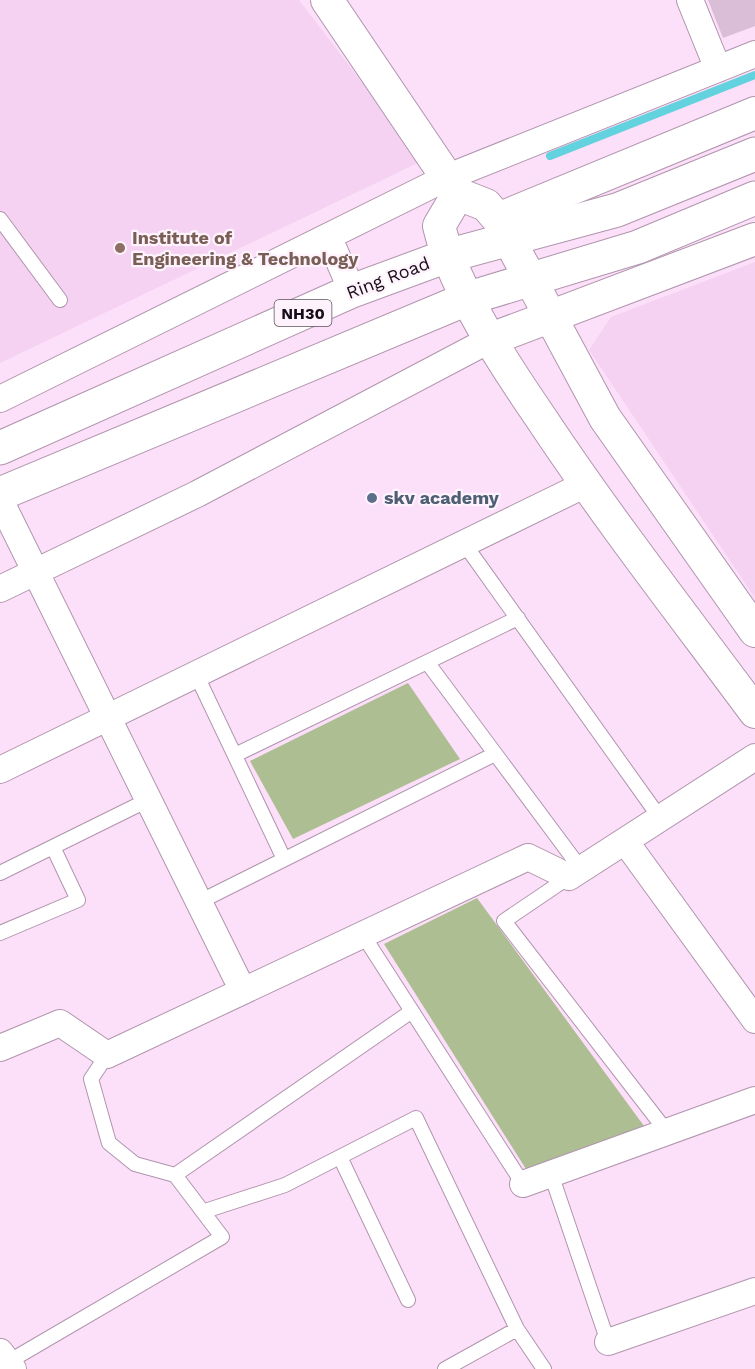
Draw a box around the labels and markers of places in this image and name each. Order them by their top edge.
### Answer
place label: Institute of Engineering & Technology [132,227,359,269]
marker: Institute of Engineering & Technology [113,241,127,255]
place label: skv academy [384,487,500,508]
marker: skv academy [365,491,379,505]

